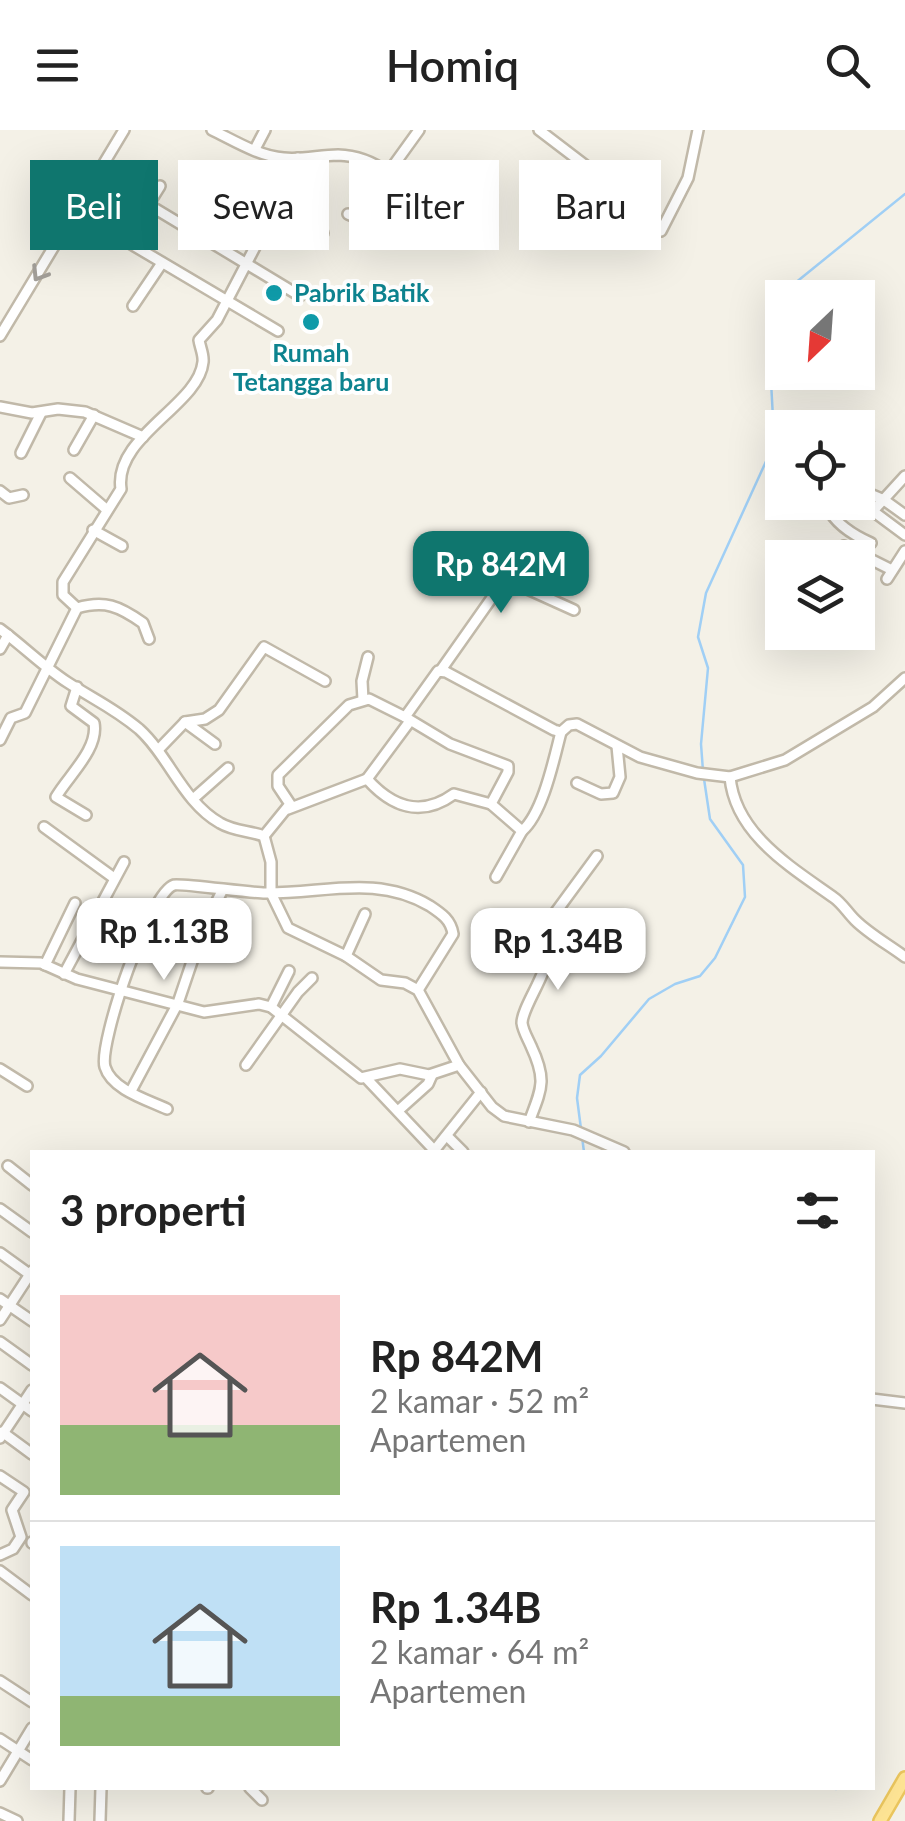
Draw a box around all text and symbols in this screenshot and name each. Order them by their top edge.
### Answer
icon: menu [30,38,85,93]
text: Homiq [386,38,519,92]
icon: search [820,38,875,93]
chip: Beli [30,160,158,250]
chip: Sewa [178,160,329,250]
chip: Filter [349,160,499,250]
chip: Baru [519,160,661,250]
one-way arrow [32,263,51,281]
place label: Pabrik Batik [294,277,430,307]
north arrow [765,280,875,390]
map controls [765,280,875,650]
marker: Pabrik Batik [263,282,285,304]
marker: Rumah Tetangga baru [300,311,322,333]
place label: Rumah Tetangga baru [233,337,389,396]
button: locate [765,410,875,520]
pin: Rp 842M [409,531,593,616]
button: layers [765,540,875,650]
text: Rp 842M [435,544,567,583]
pin: Rp 1.13B [61,898,267,983]
pin: Rp 1.34B [455,908,661,993]
text: Rp 1.13B [99,911,229,950]
text: Rp 1.34B [493,921,623,960]
icon: filters [790,1183,845,1238]
text: 3 properti [60,1185,247,1235]
text: Rp 842M [370,1331,544,1381]
icon: home [140,1335,260,1455]
text: 2 kamar · 52 m² [370,1381,589,1420]
text: Apartemen [370,1420,526,1459]
text: Rp 1.34B [370,1582,542,1632]
icon: home [140,1586,260,1706]
text: 2 kamar · 64 m² [370,1632,589,1671]
text: Apartemen [370,1671,526,1710]

